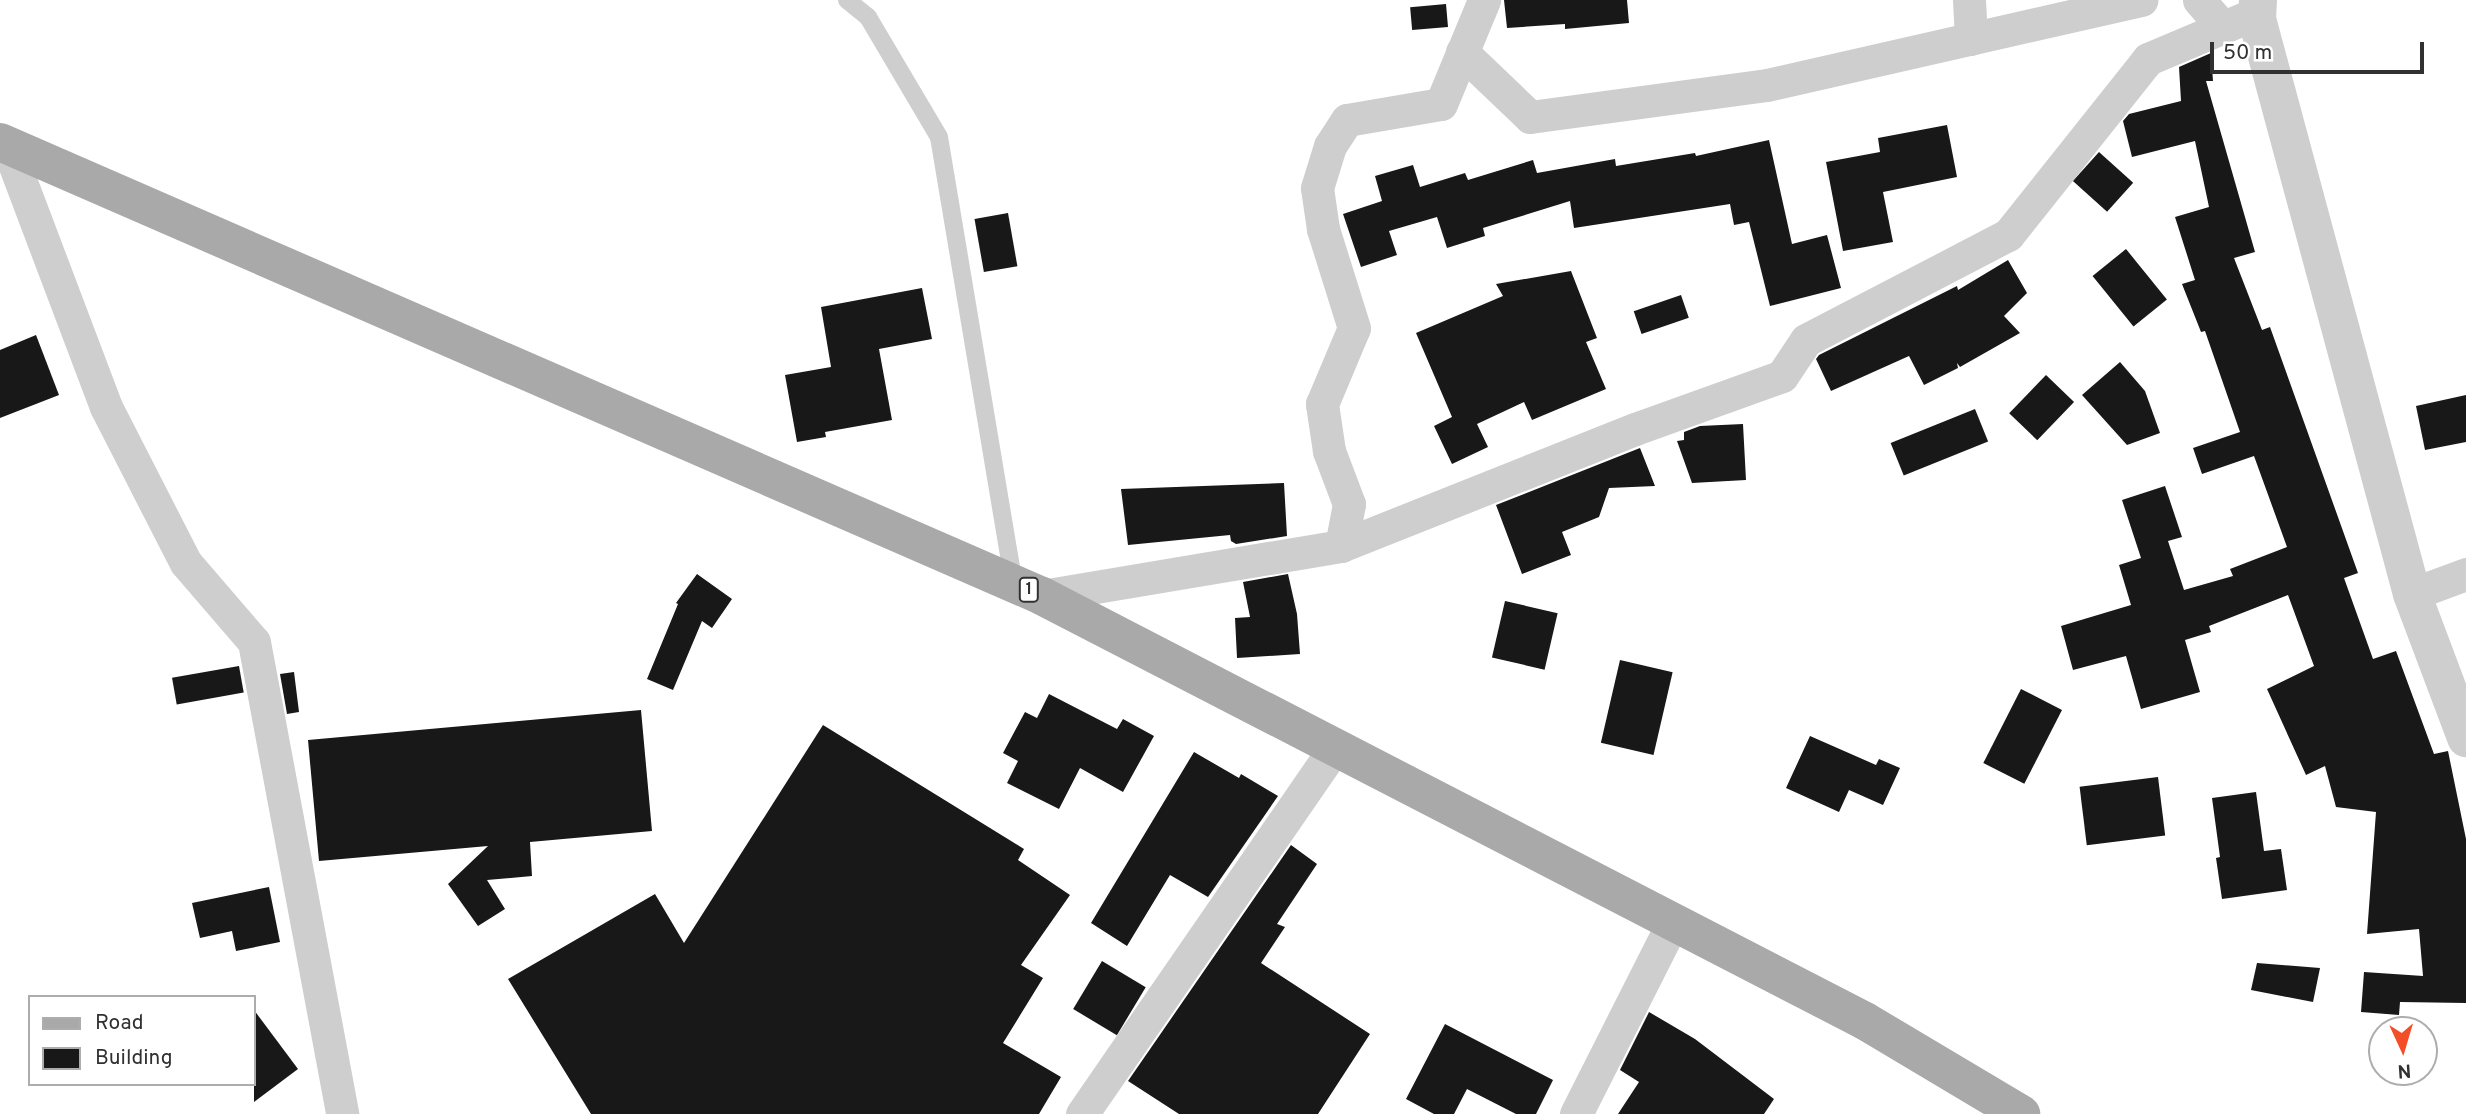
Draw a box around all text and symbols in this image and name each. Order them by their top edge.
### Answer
scale bar [2214,28,2428,72]
text: 50 m [2223,40,2272,67]
road number: 1 [1018,578,1040,603]
legend [28,995,256,1086]
text: Road [95,1010,144,1037]
north arrow [2368,1016,2438,1086]
text: Building [95,1045,173,1072]
text: N [2397,1058,2412,1082]

